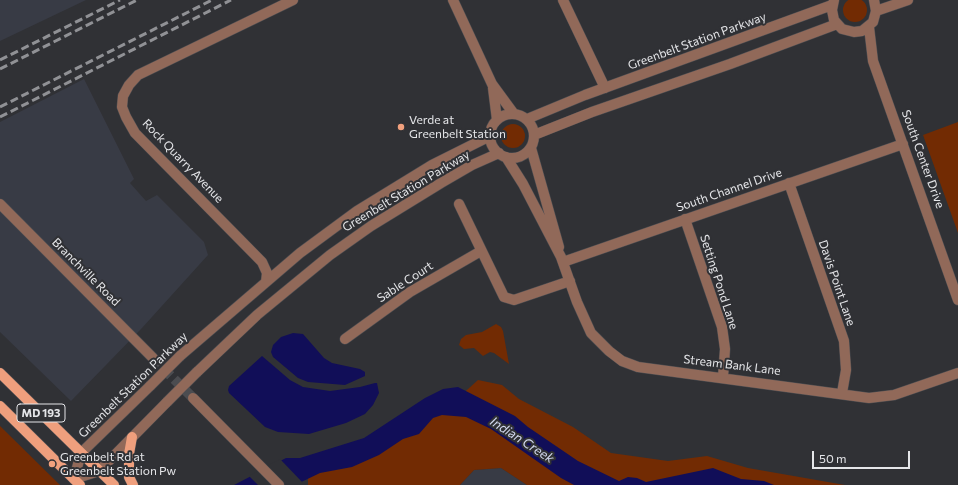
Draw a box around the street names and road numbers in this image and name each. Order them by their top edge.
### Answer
street label: Greenbelt Station Parkway [626,9,768,73]
street label: South Center Drive [899,108,947,210]
street label: Rock Quarry Avenue [139,116,227,206]
street label: Greenbelt Station Parkway [340,147,472,235]
street label: South Channel Drive [674,165,784,215]
street label: Setting Pond Lane [697,233,741,331]
street label: Branchville Road [49,235,123,309]
street label: Davis Point Lane [816,238,858,328]
street label: Sable Court [374,259,436,305]
street label: Greenbelt Station Parkway [75,329,191,441]
street label: Stream Bank Lane [683,352,781,378]
road number: MD 193 [17,404,65,422]

